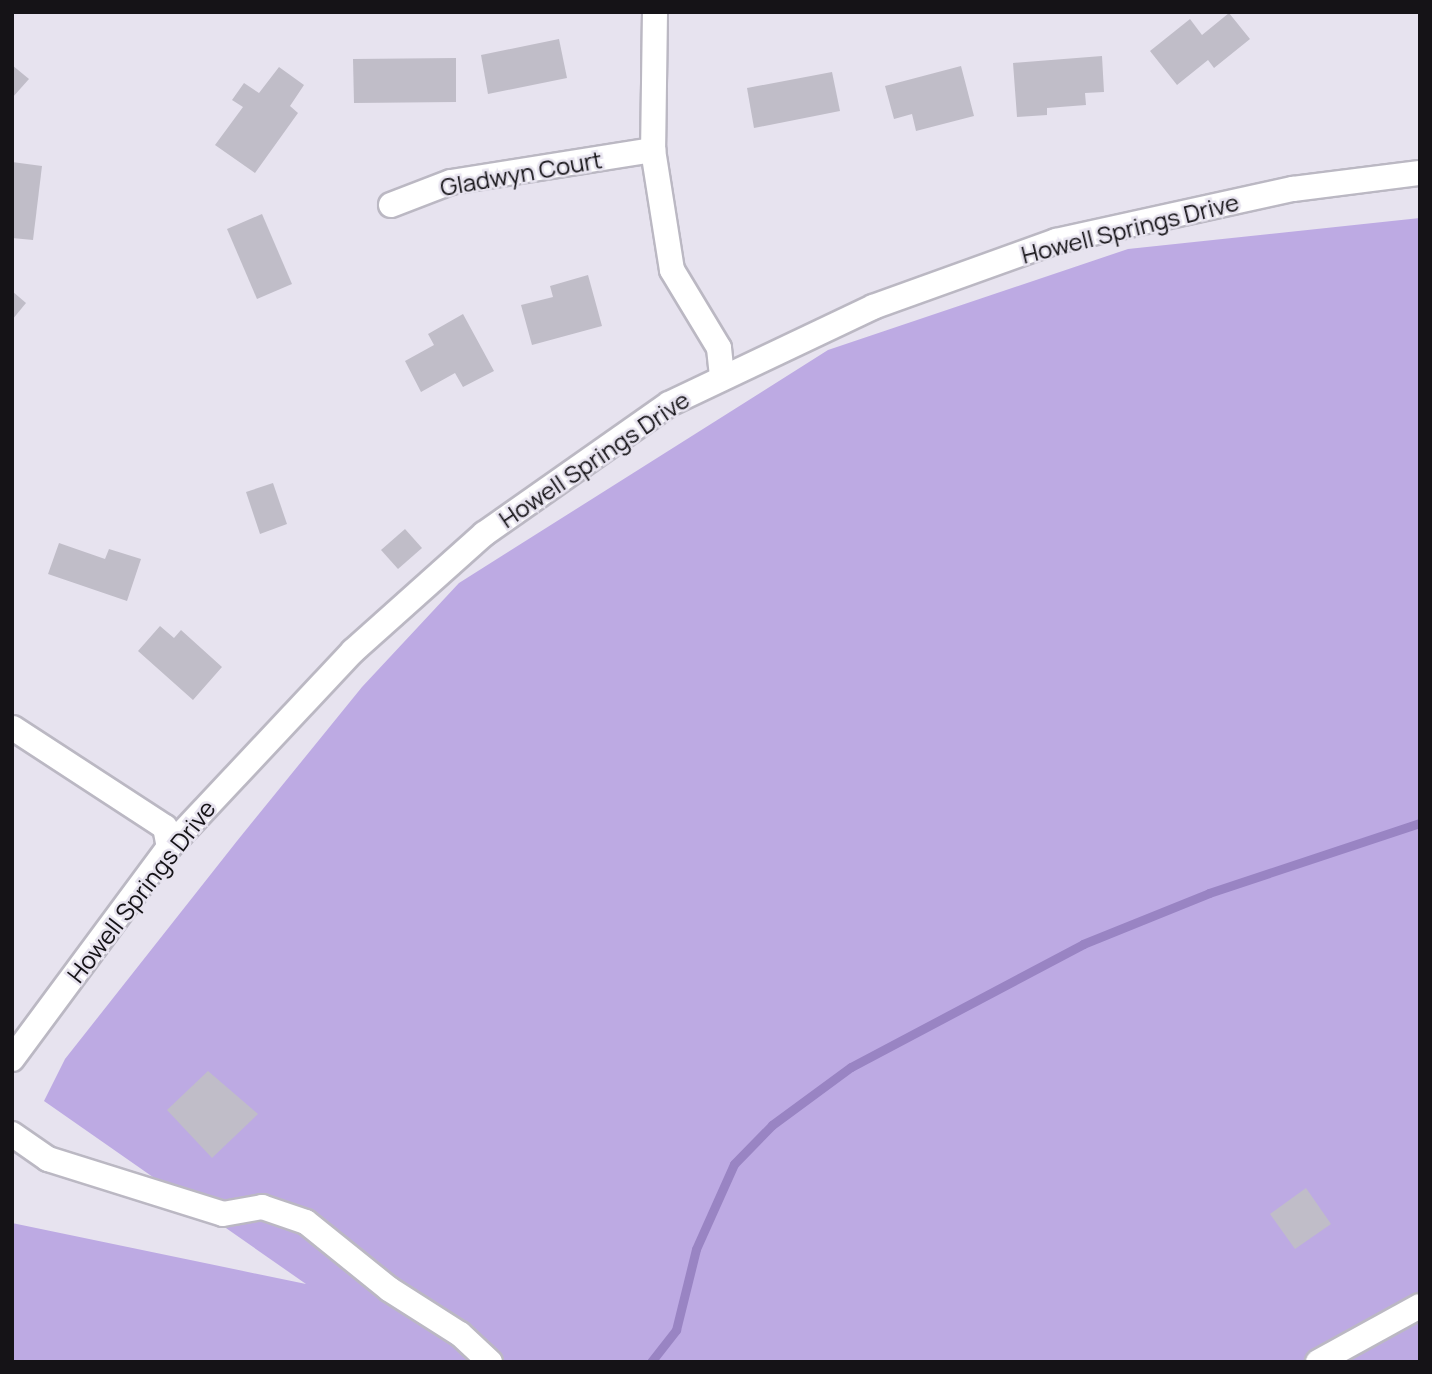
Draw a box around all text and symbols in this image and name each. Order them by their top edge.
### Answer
street label: Gladwyn Court [438,145,604,201]
street label: Howell Springs Drive [1018,187,1242,269]
street label: Howell Springs Drive [493,385,695,533]
street label: Howell Springs Drive [61,794,221,988]

